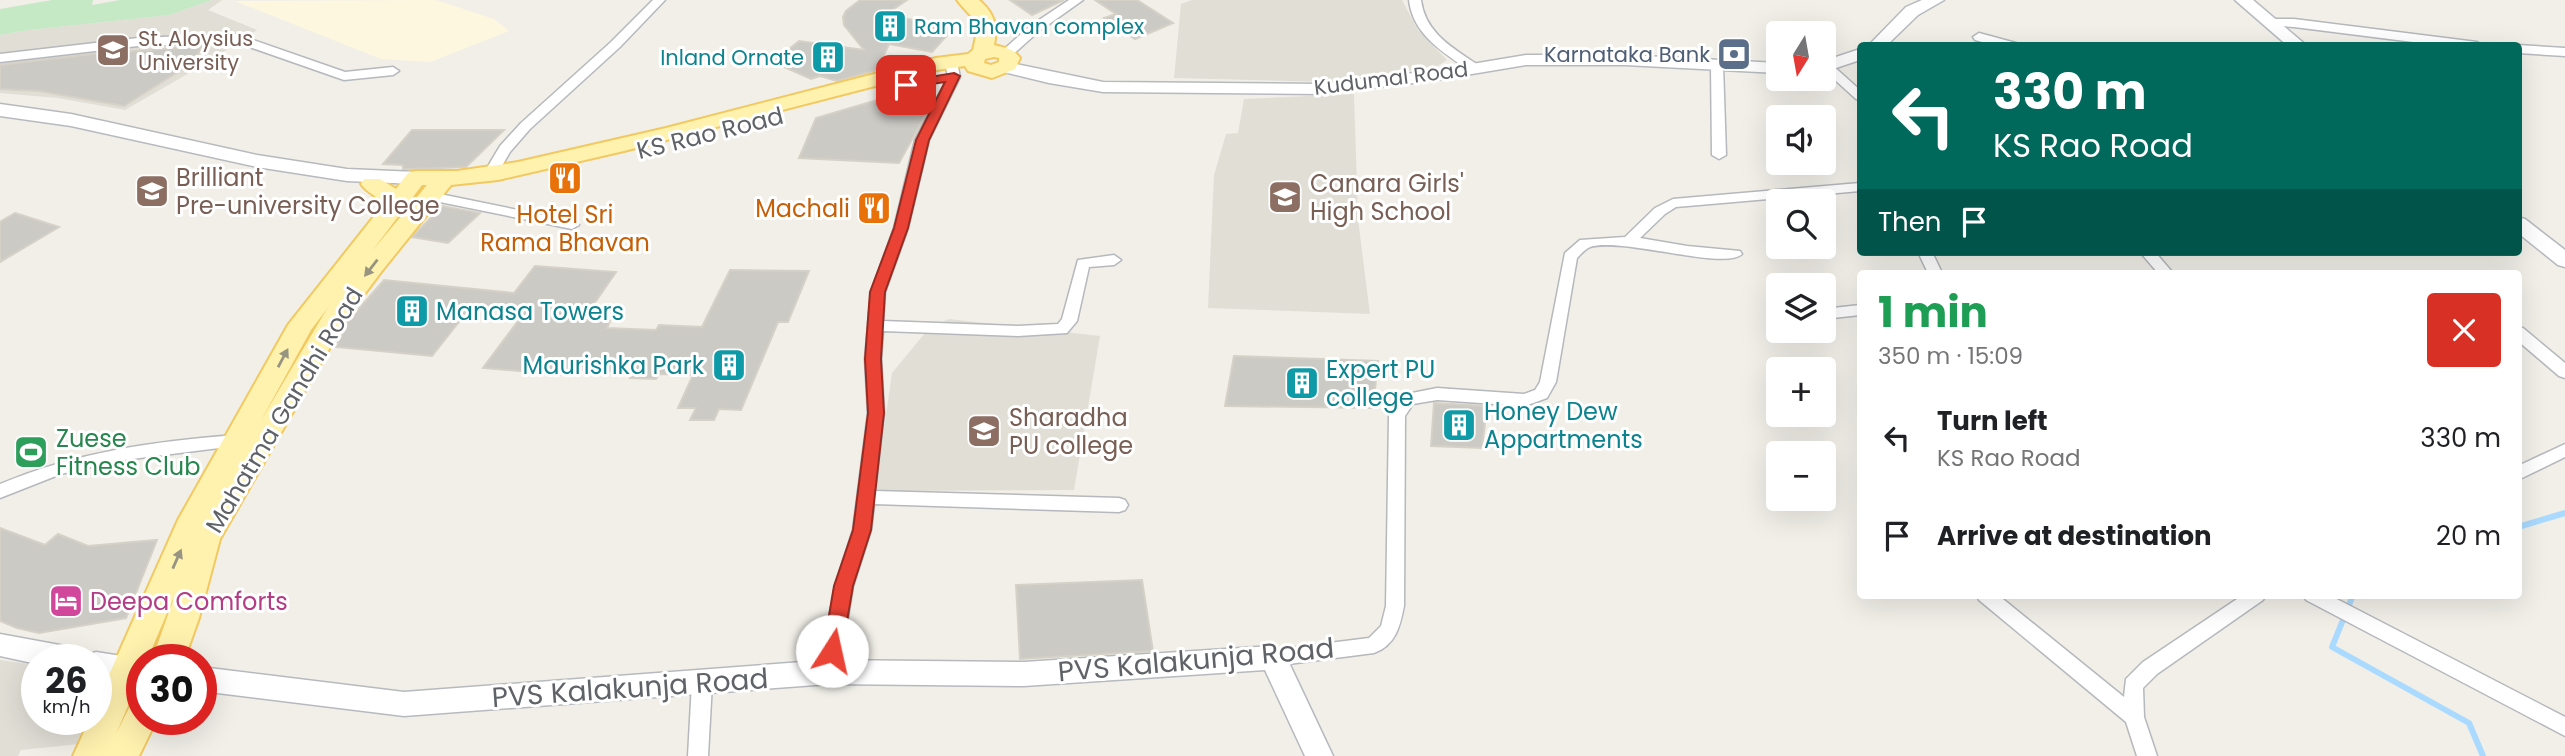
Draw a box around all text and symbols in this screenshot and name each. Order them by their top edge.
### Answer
building icon: Ram Bhavan complex [871,7,909,45]
place label: Ram Bhavan complex [914,12,1144,41]
north arrow [1766,21,1836,91]
map controls [1766,21,1836,511]
place label: St. Aloysius University [138,24,253,77]
school or university icon: St. Aloysius University [94,31,132,69]
bank icon: Karnataka Bank [1715,35,1753,73]
building icon: Inland Ornate [809,38,847,76]
place label: Karnataka Bank [1544,40,1710,69]
place label: Inland Ornate [660,43,804,72]
street label: Kudumal Road [1312,54,1470,102]
pin [876,55,936,115]
text: 330 m [1993,58,2147,126]
icon: arrive [887,66,925,104]
icon: left [1878,70,1969,161]
street label: KS Rao Road [633,99,787,167]
button: sound [1766,105,1836,175]
text: KS Rao Road [1993,123,2193,168]
restaurant icon: Hotel Sri Rama Bhavan [546,159,584,197]
place label: Brilliant Pre-university College [176,161,440,222]
place label: Canara Girls' High School [1310,167,1464,228]
school or university icon: Brilliant Pre-university College [133,172,171,210]
school or university icon: Canara Girls' High School [1266,178,1304,216]
restaurant icon: Machali [855,189,893,227]
button: search [1766,189,1836,259]
place label: Machali [755,192,850,225]
place label: Hotel Sri Rama Bhavan [480,198,650,259]
icon: arrive [1955,203,1993,241]
text: Then [1878,204,1941,240]
one-way arrow [364,258,379,276]
button: layers [1766,273,1836,343]
street label: Mahatma Gandhi Road [197,281,371,539]
text: 1 min [1878,283,1988,342]
building icon: Manasa Towers [393,292,431,330]
button: close [2427,293,2501,367]
place label: Manasa Towers [436,295,624,328]
text: 350 m · 15:09 [1878,340,2023,372]
building icon: Maurishka Park [710,346,748,384]
one-way arrow [277,349,289,368]
place label: Maurishka Park [523,349,705,382]
place label: Expert PU college [1326,353,1435,414]
button: + [1766,357,1836,427]
building icon: Expert PU college [1283,364,1321,402]
place label: Honey Dew Appartments [1484,395,1643,456]
place label: Sharadha PU college [1009,401,1133,462]
text: Turn left [1937,403,2048,439]
building icon: Honey Dew Appartments [1440,406,1478,444]
school or university icon: Sharadha PU college [965,412,1003,450]
icon: left [1878,419,1916,457]
text: 330 m [2420,420,2501,456]
place label: Zuese Fitness Club [56,422,200,483]
sports icon: Zuese Fitness Club [12,433,50,471]
button: − [1766,441,1836,511]
text: KS Rao Road [1937,442,2081,474]
icon: arrive [1878,517,1916,555]
text: Arrive at destination [1937,518,2212,554]
text: 20 m [2436,518,2501,554]
one-way arrow [171,549,183,569]
hotel icon: Deepa Comforts [47,582,85,620]
place label: Deepa Comforts [90,585,288,618]
position arrow [795,614,869,688]
street label: PVS Kalakunja Road [1056,629,1336,691]
speed limit sign: 30 [126,644,217,735]
text: 26 [45,656,88,705]
street label: PVS Kalakunja Road [490,659,770,717]
text: km/h [43,694,90,719]

